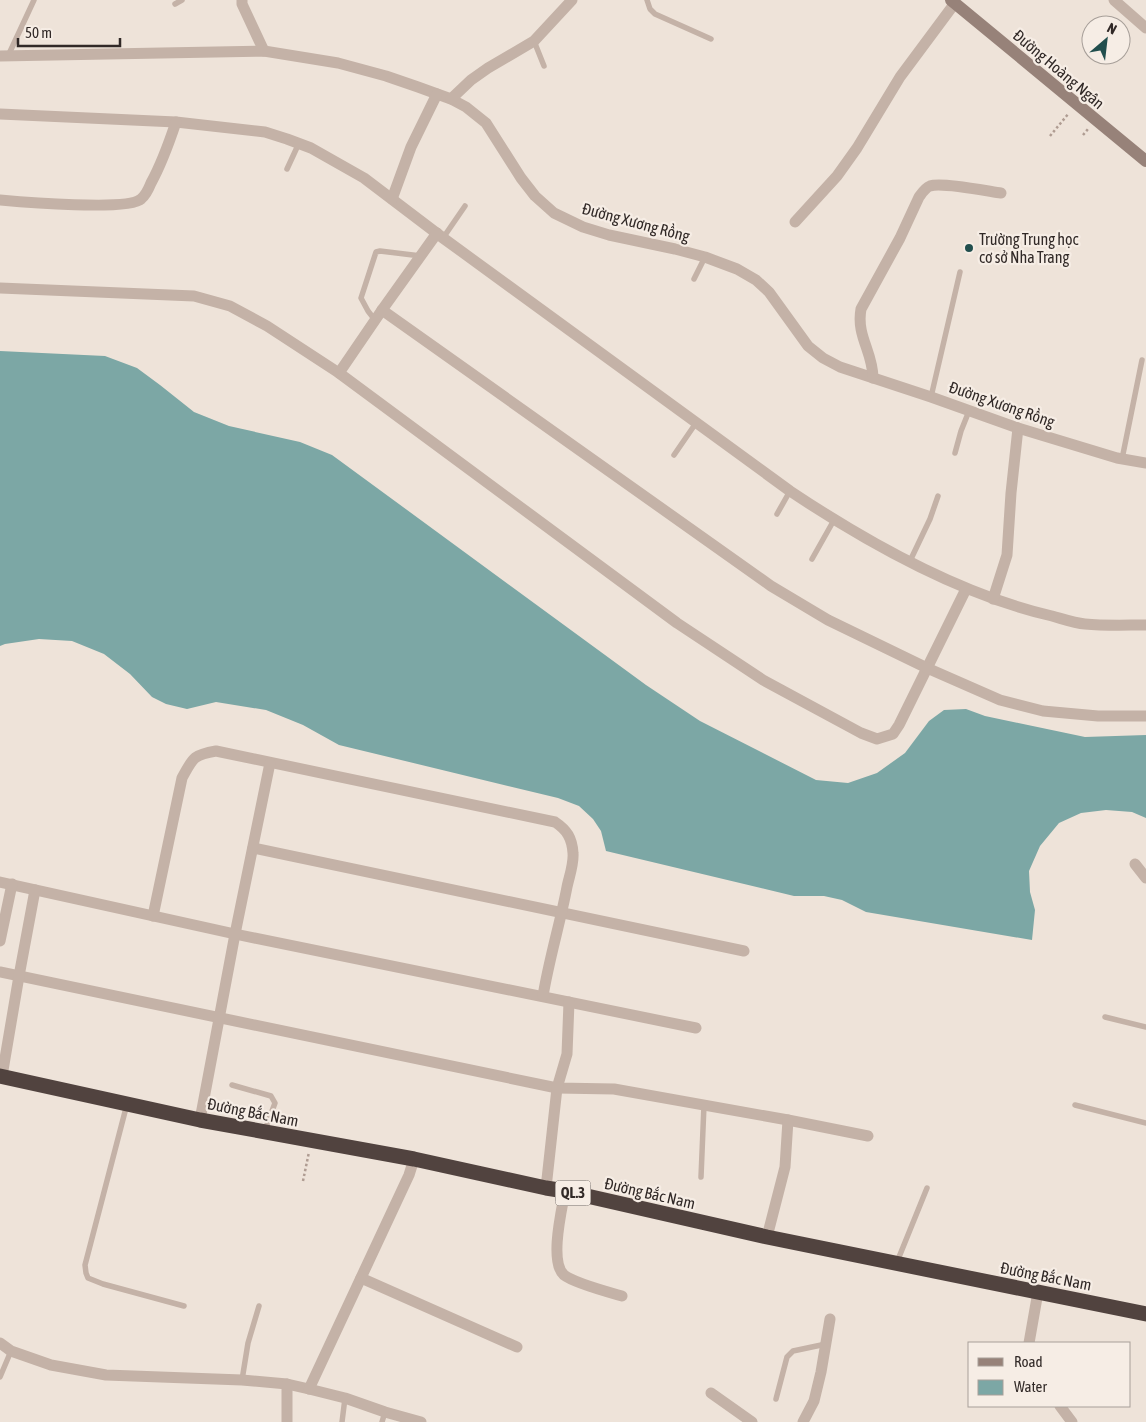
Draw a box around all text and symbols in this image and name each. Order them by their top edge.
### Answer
scale bar [18,15,120,47]
north arrow [1081,15,1131,65]
text: N [1105,20,1120,38]
text: 50 m [25,24,52,41]
street label: Đường Hoàng Ngân [1009,26,1108,113]
street label: Đường Xương Rồng [580,198,692,246]
place label: Trường Trung học cơ sở Nha Trang [979,230,1078,267]
marker: Trường Trung học cơ sở Nha Trang [963,242,975,254]
street label: Đường Xương Rồng [947,377,1058,431]
street label: Đường Bắc Nam [206,1094,300,1131]
street label: Đường Bắc Nam [603,1174,697,1213]
road number: QL.3 [556,1180,590,1206]
street label: Đường Bắc Nam [999,1258,1093,1295]
legend [968,1342,1131,1407]
text: Road [1014,1353,1043,1370]
text: Water [1014,1378,1047,1395]

